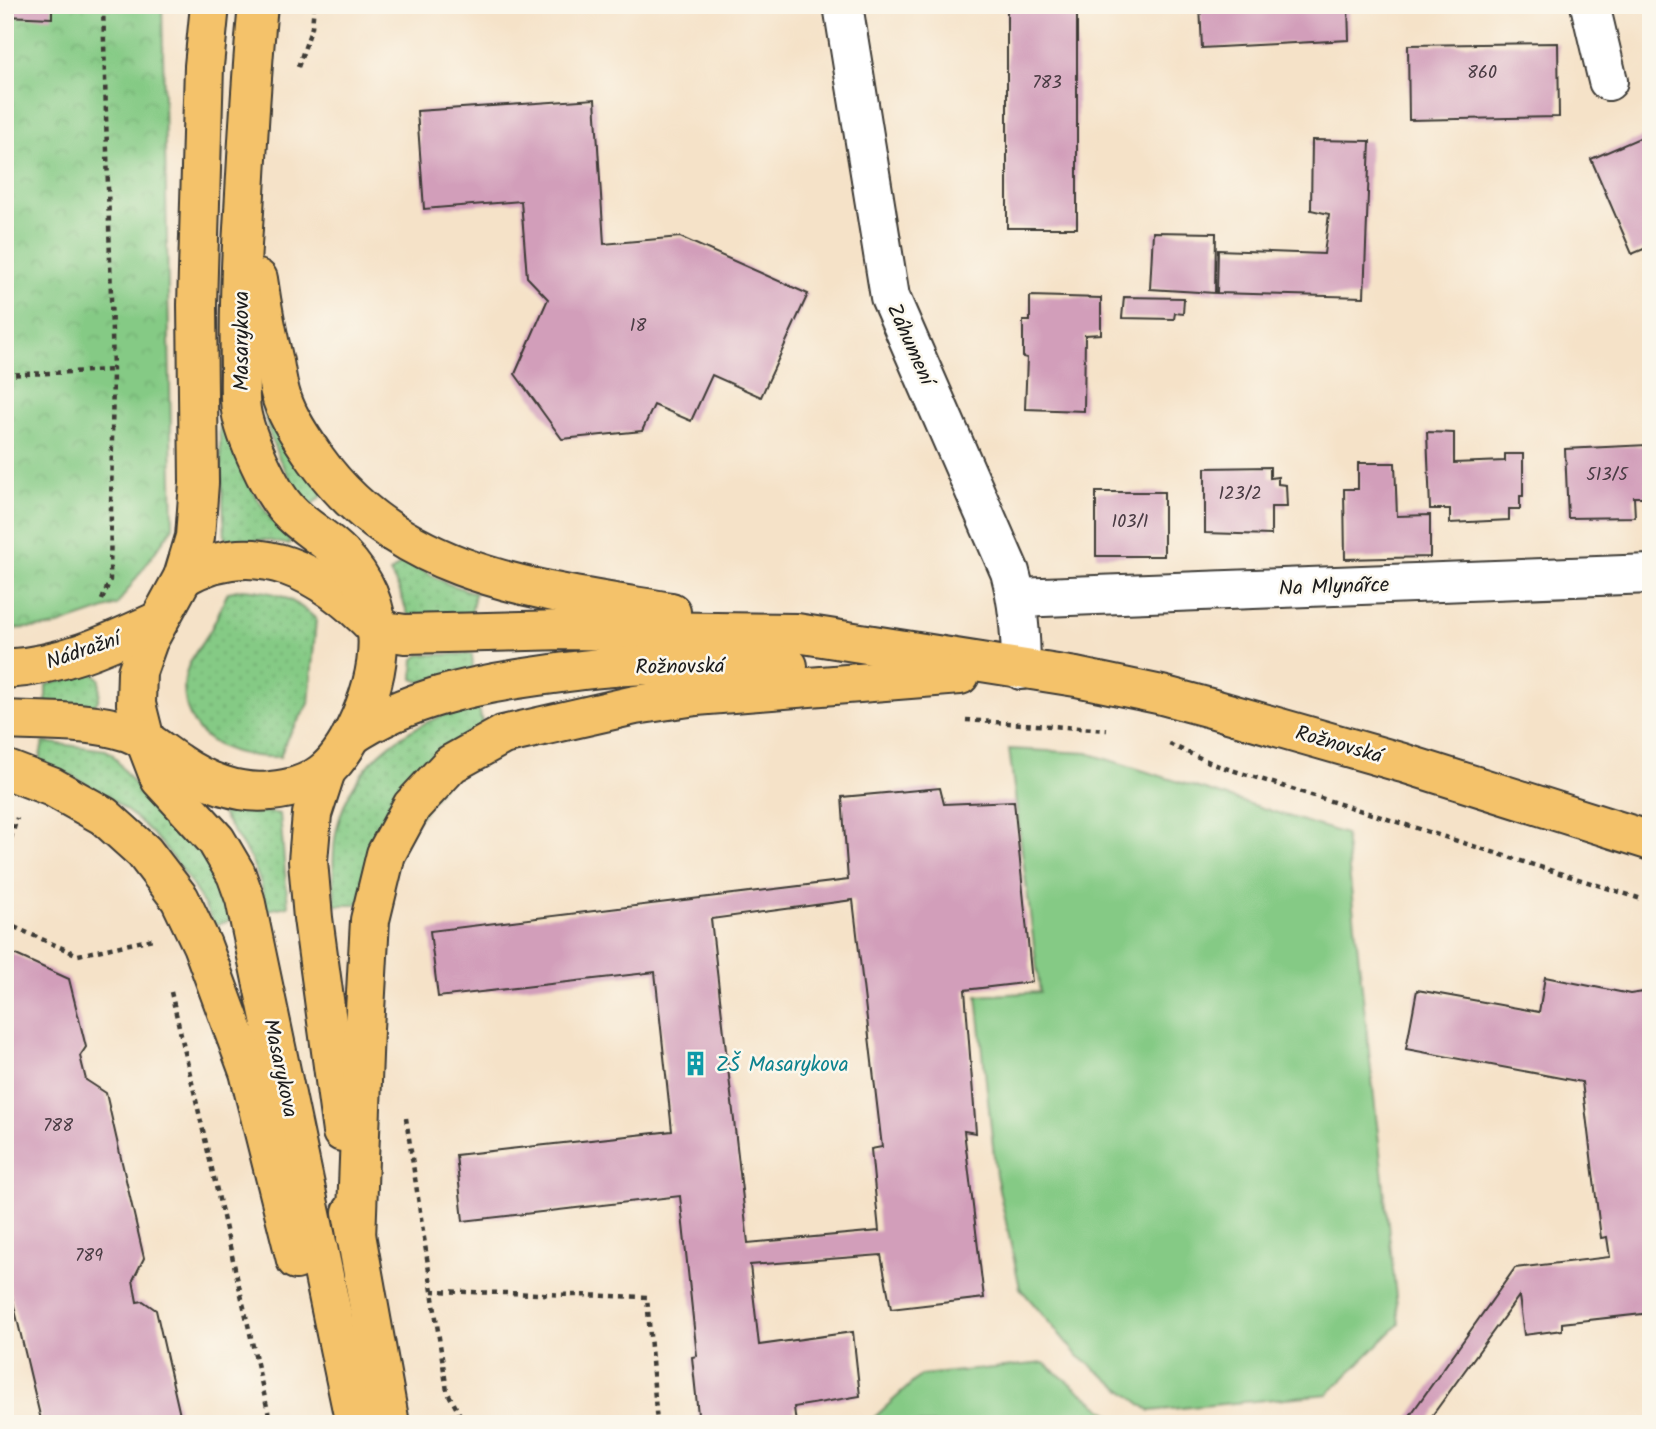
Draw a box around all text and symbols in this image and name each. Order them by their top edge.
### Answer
house number: 860 [1467,59,1497,88]
house number: 783 [1032,69,1062,98]
street label: Masarykova [226,291,259,391]
street label: Záhumení [877,298,944,394]
house number: 18 [630,312,646,341]
house number: 513/5 [1586,461,1629,490]
house number: 123/2 [1218,480,1262,509]
house number: 103/1 [1112,508,1148,537]
street label: Na Mlynářce [1278,569,1390,606]
street label: Nádražní [42,622,128,680]
street label: Rožnovská [635,650,727,685]
street label: Rožnovská [1291,717,1388,774]
street label: Masarykova [253,1016,306,1121]
place label: ZŠ Masarykova [716,1049,849,1082]
building icon: ZŠ Masarykova [682,1050,710,1078]
house number: 788 [43,1112,73,1141]
house number: 789 [75,1242,103,1271]

